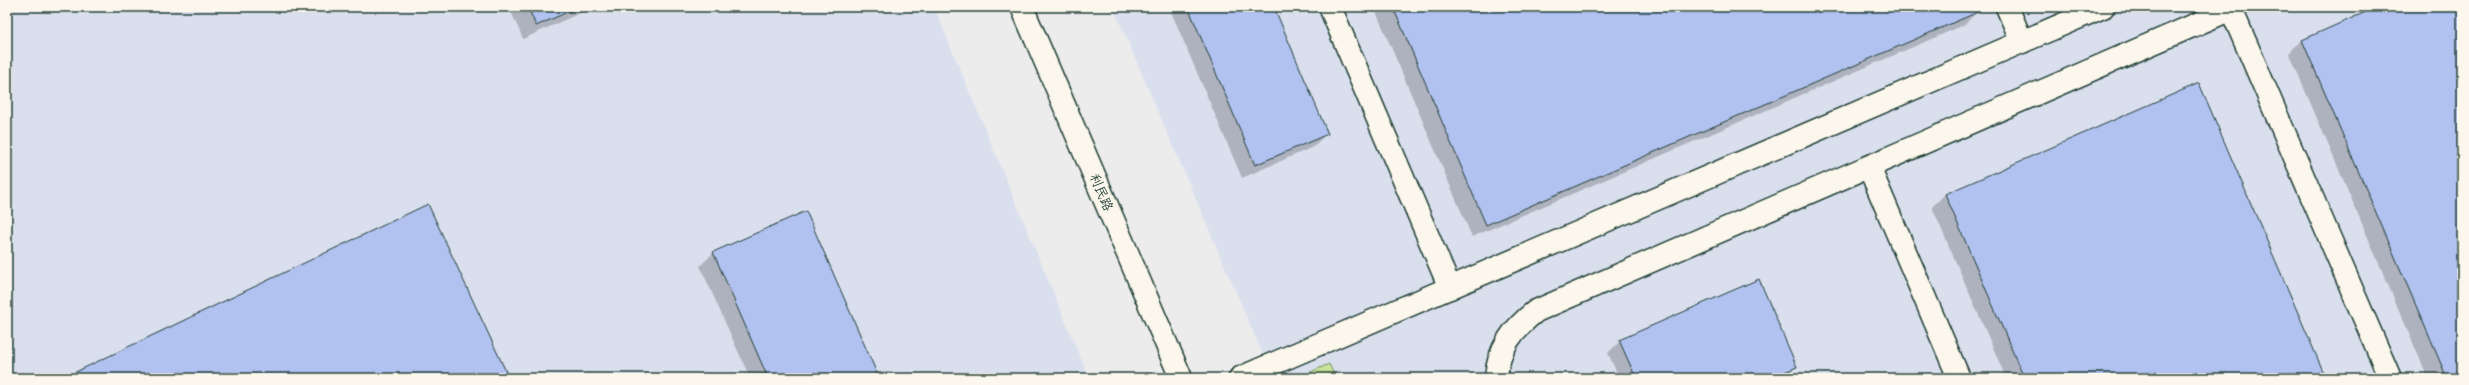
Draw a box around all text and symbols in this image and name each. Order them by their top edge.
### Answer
street label: 利民路 [1086,171,1117,213]

